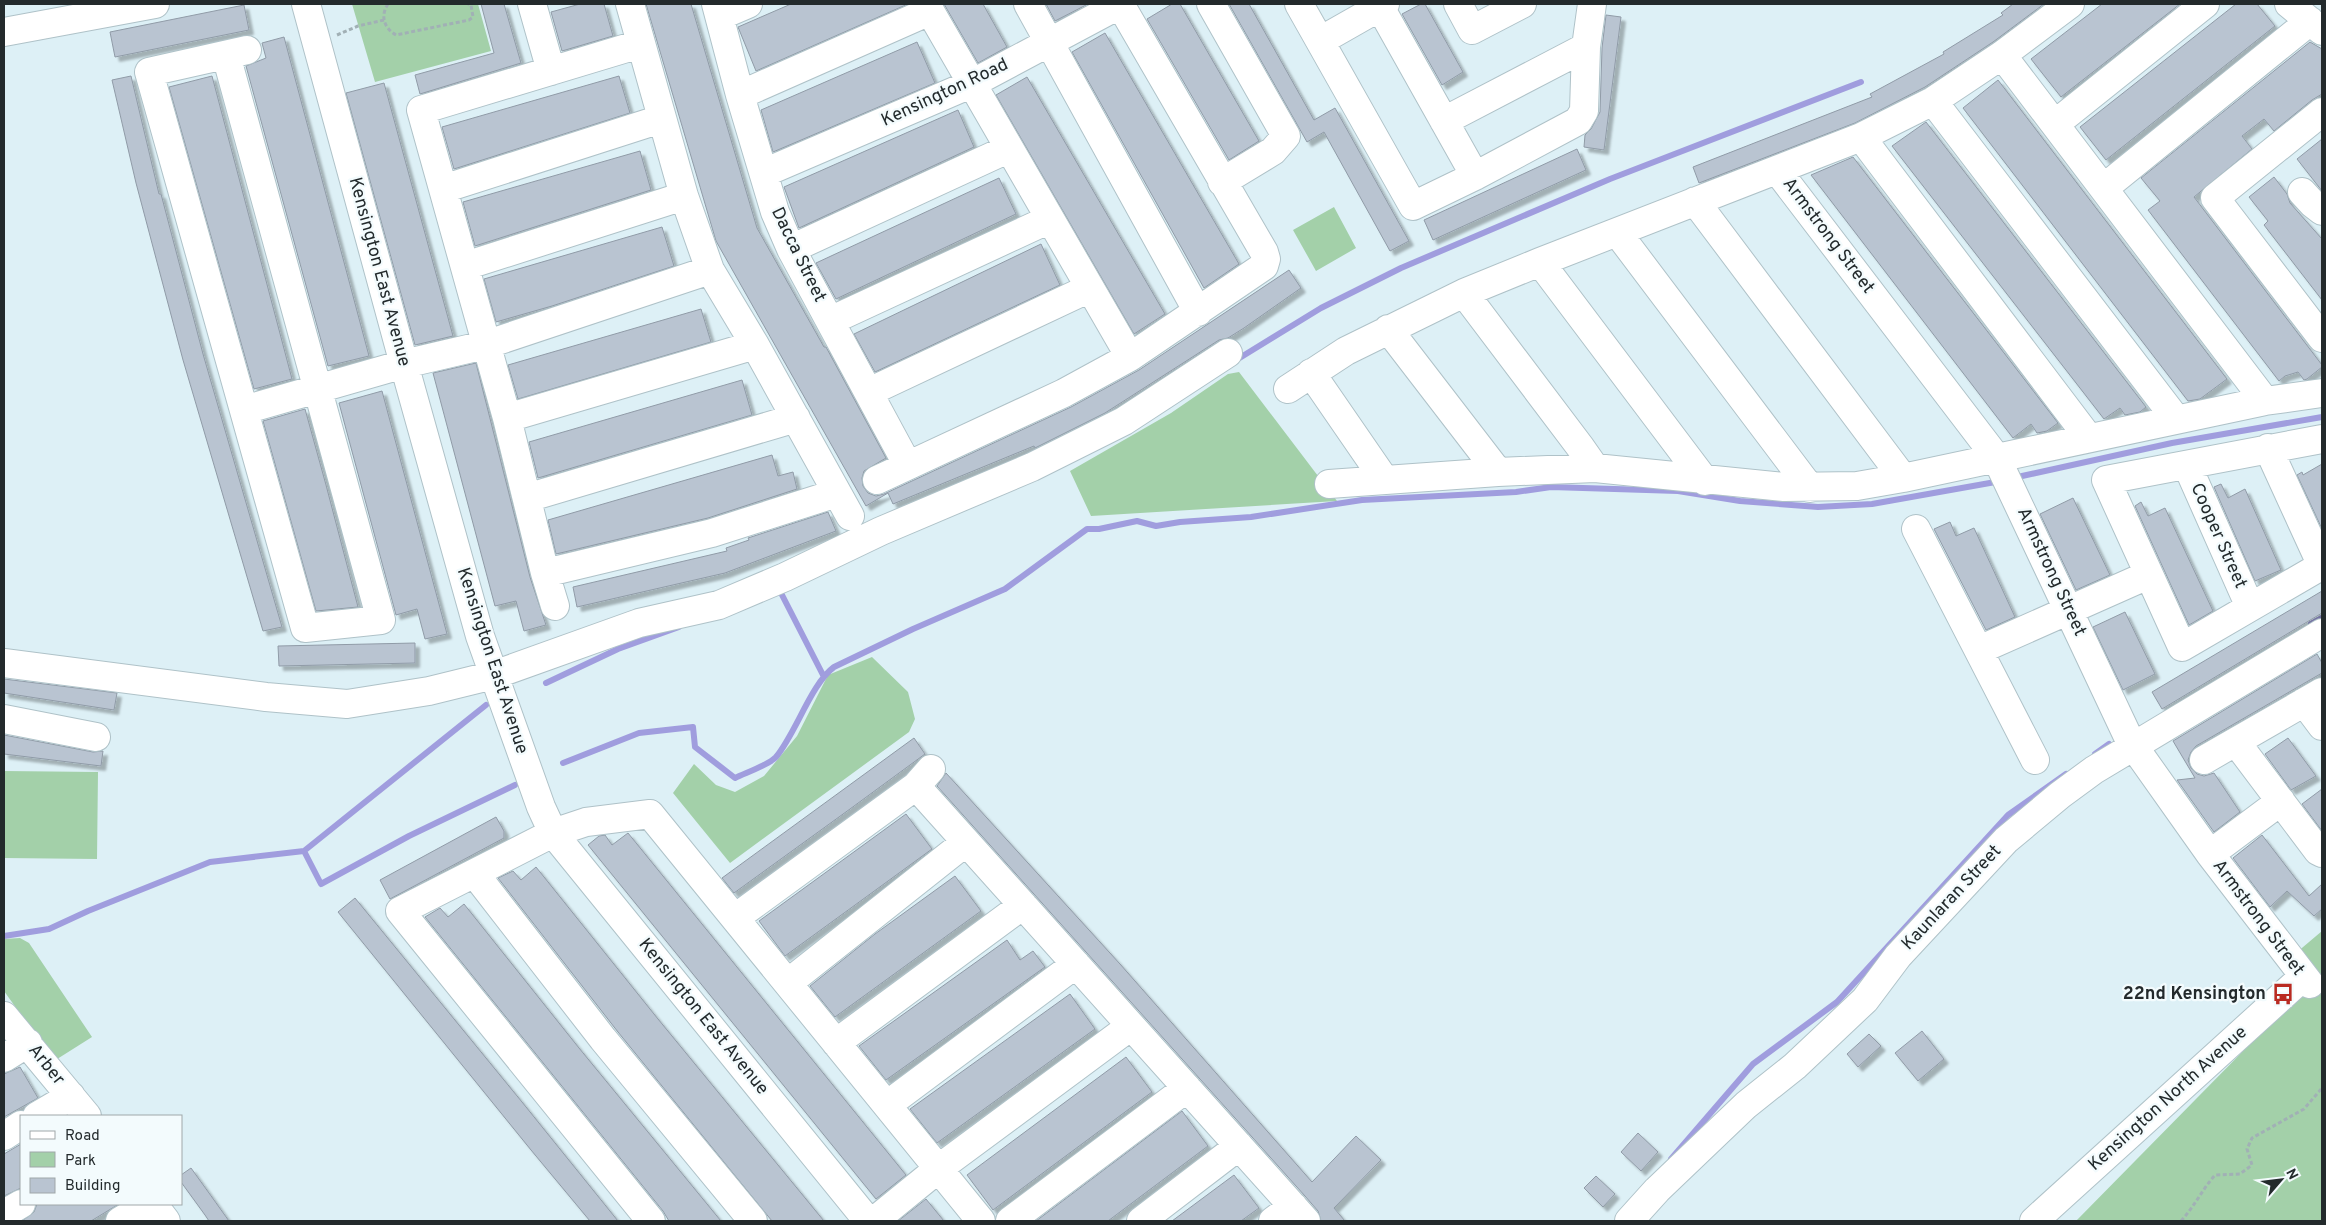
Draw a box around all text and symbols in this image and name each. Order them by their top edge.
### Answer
street label: Kensington Road [878,54,1012,132]
street label: Armstrong Street [1777,173,1879,299]
street label: Kensington East Avenue [343,175,415,369]
street label: Dacca Street [765,204,831,306]
street label: Cooper Street [2184,480,2252,592]
street label: Armstrong Street [2011,504,2091,640]
street label: Kensington East Avenue [451,565,533,757]
street label: Kaunlaran Street [1897,840,2007,956]
street label: Armstrong Street [2207,855,2309,981]
street label: Kensington East Avenue [633,934,773,1100]
bus stop icon: 22nd Kensington [2270,981,2296,1007]
place label: 22nd Kensington [2123,983,2266,1006]
street label: Kensington North Avenue [2084,1021,2252,1177]
street label: Arber [22,1040,70,1090]
legend [20,1115,182,1205]
text: Road [65,1127,100,1146]
text: Park [65,1152,96,1171]
north arrow [2256,1155,2306,1205]
text: N [2281,1166,2301,1183]
text: Building [65,1177,120,1196]

